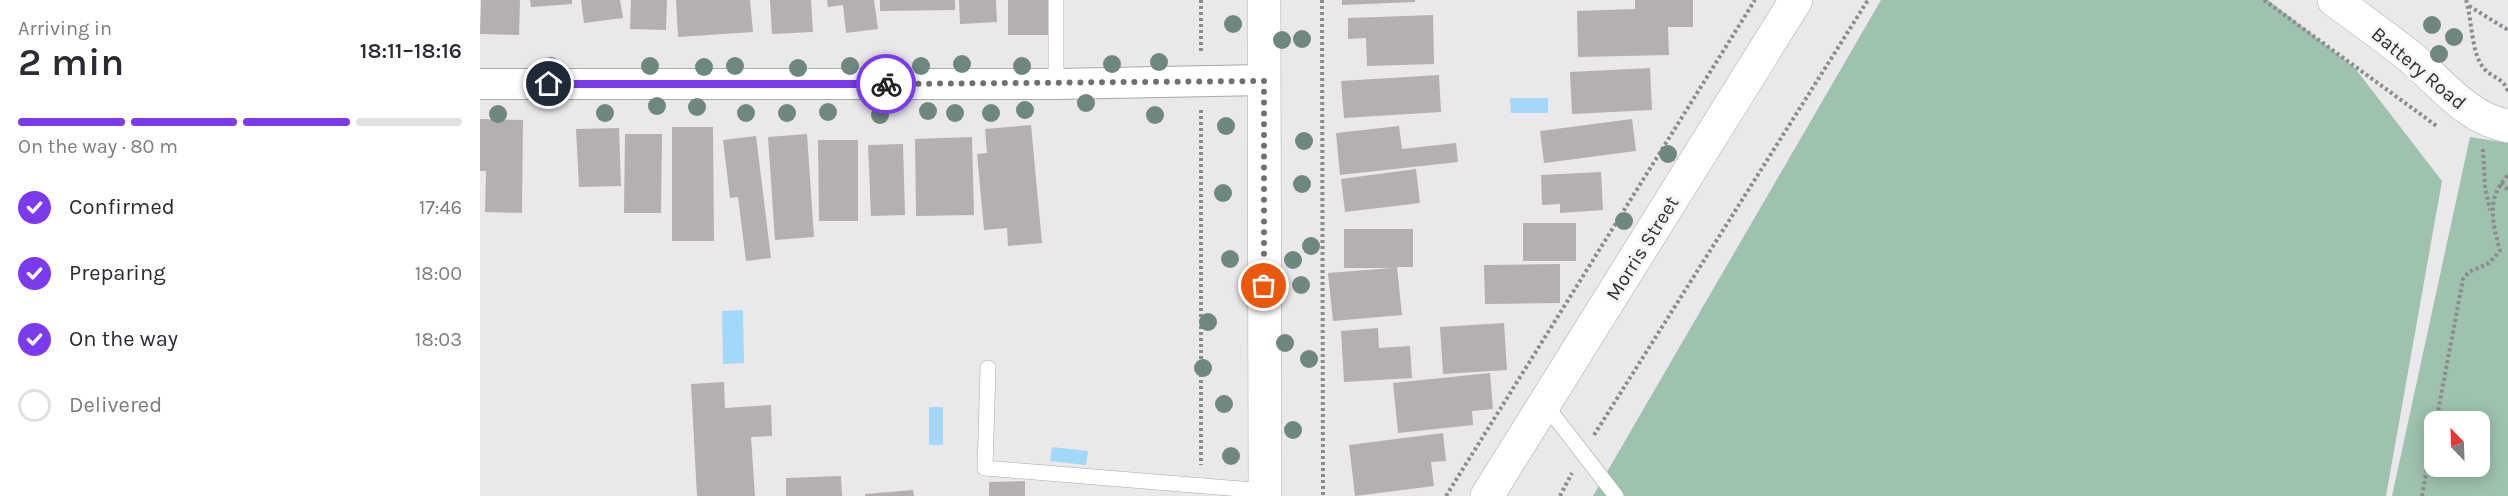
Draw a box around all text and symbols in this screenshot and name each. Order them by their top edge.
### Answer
text: Arriving in [18,17,112,40]
street label: Battery Road [2367,22,2471,115]
text: 18:11–18:16 [360,38,462,64]
text: 2 min [18,39,124,85]
courier [856,54,916,114]
pin [523,58,574,109]
icon: home [532,67,565,100]
icon: bike [870,68,903,101]
text: On the way · 80 m [18,135,178,158]
icon: check [18,191,51,224]
street label: Morris Street [1601,192,1684,305]
text: Confirmed [69,194,175,220]
text: 17:46 [419,196,462,219]
icon: check [18,257,51,290]
text: Preparing [69,260,166,286]
pin [1238,260,1289,311]
text: 18:00 [415,262,462,285]
icon: bag [1247,269,1280,302]
icon: check [18,323,51,356]
text: On the way [69,326,178,352]
text: 18:03 [415,328,462,351]
text: Delivered [69,392,162,418]
north arrow [2424,411,2490,477]
map controls [2424,411,2490,477]

